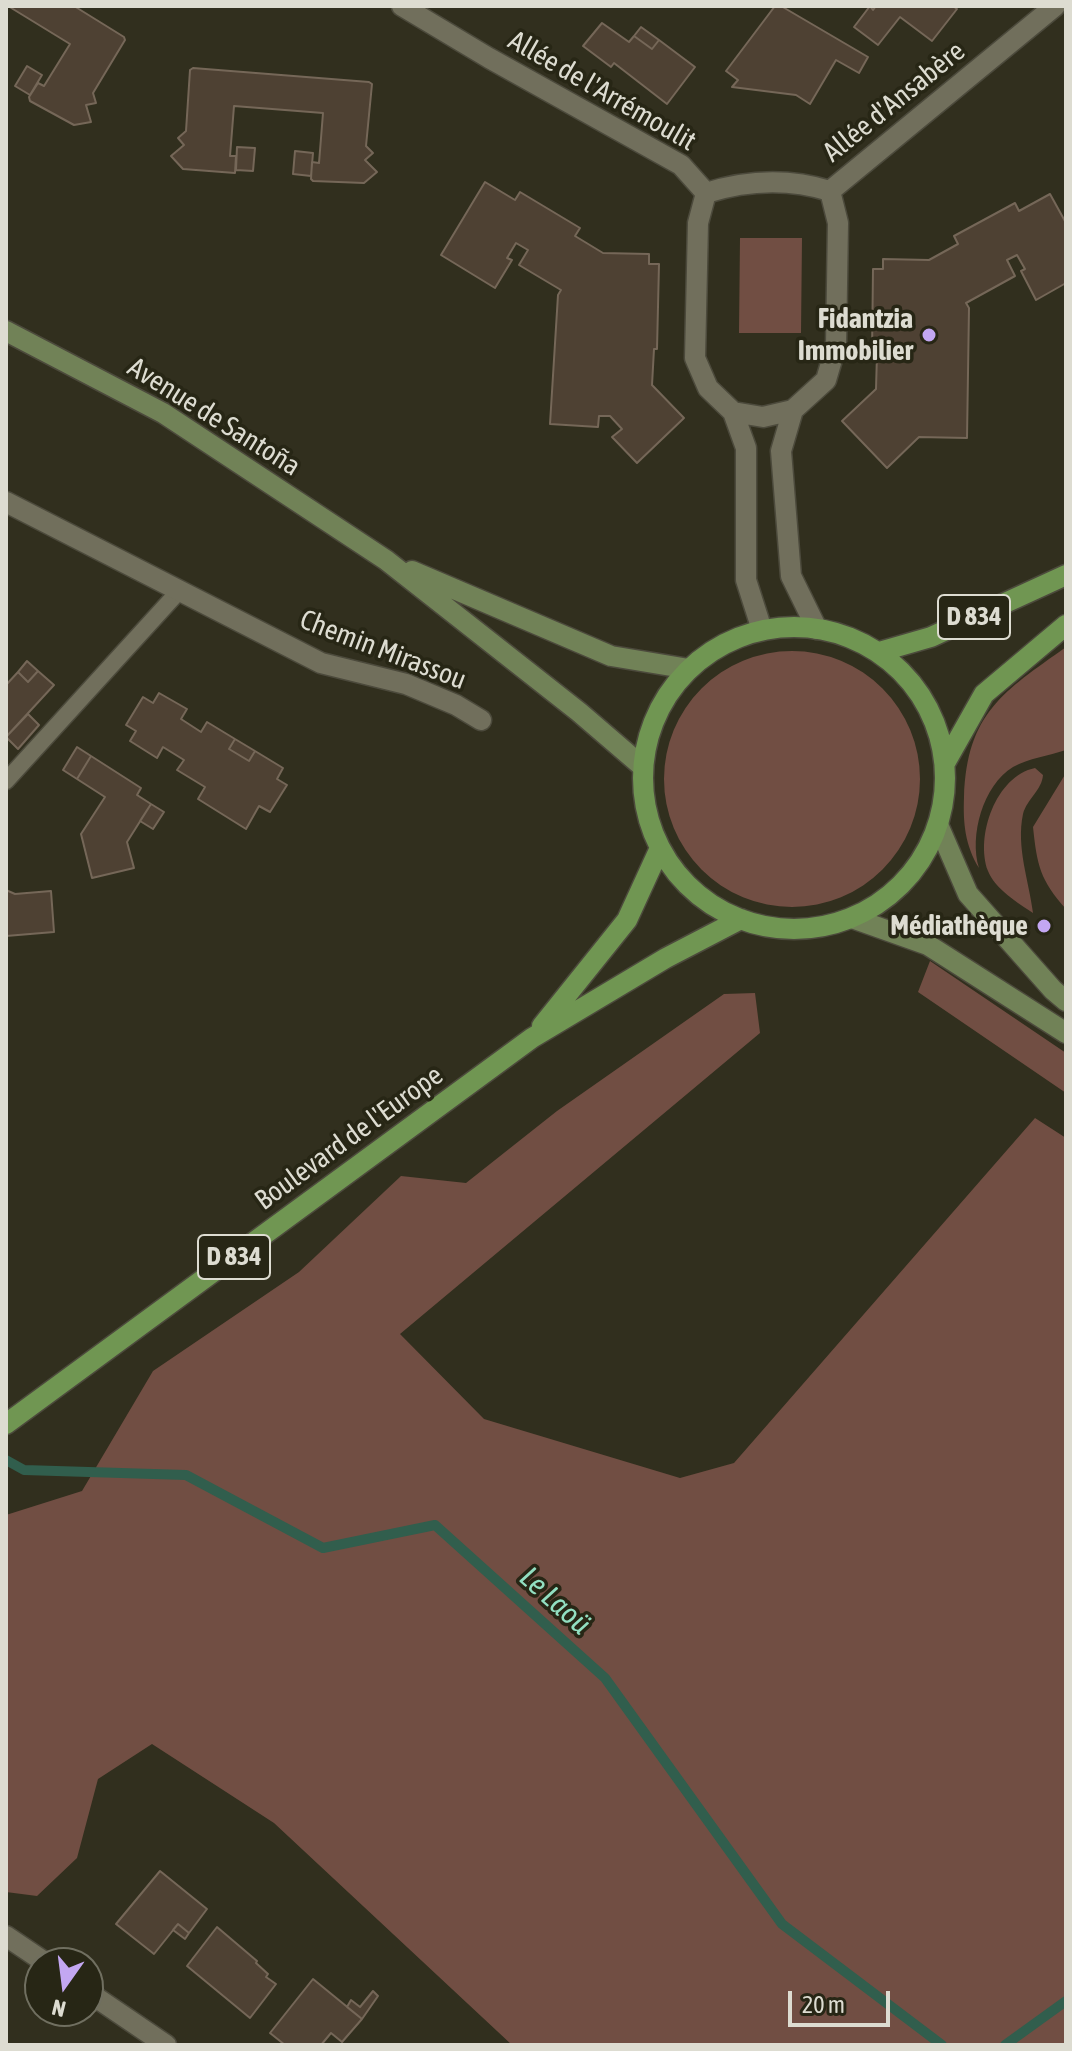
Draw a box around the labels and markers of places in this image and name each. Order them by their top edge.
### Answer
place label: Fidantzia Immobilier [798,302,913,368]
marker: Fidantzia Immobilier [920,326,938,344]
place label: Médiathèque [890,909,1028,943]
marker: Médiathèque [1035,917,1053,935]

